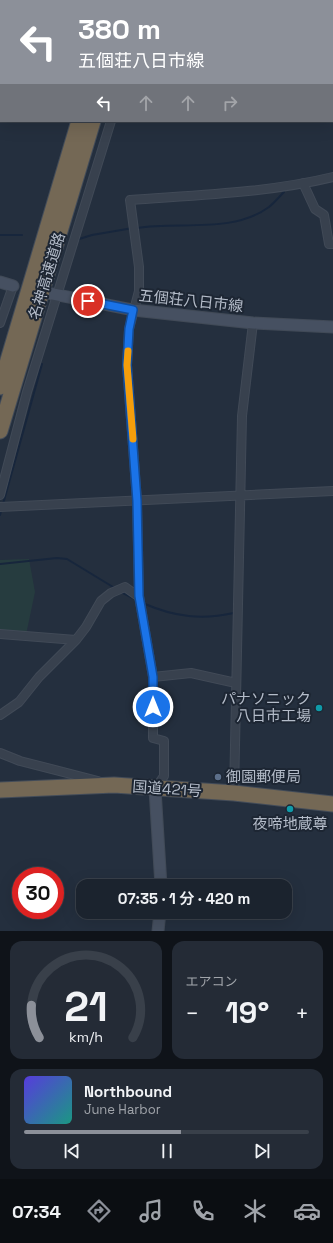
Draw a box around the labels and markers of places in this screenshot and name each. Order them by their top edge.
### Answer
pin [71,284,105,318]
place label: パナソニック 八日市工場 [221,689,311,725]
marker: パナソニック 八日市工場 [314,703,324,713]
place label: 御園郵便局 [226,767,301,786]
marker: 御園郵便局 [213,772,223,782]
marker: 夜啼地蔵尊 [285,804,295,814]
place label: 夜啼地蔵尊 [252,814,328,833]

